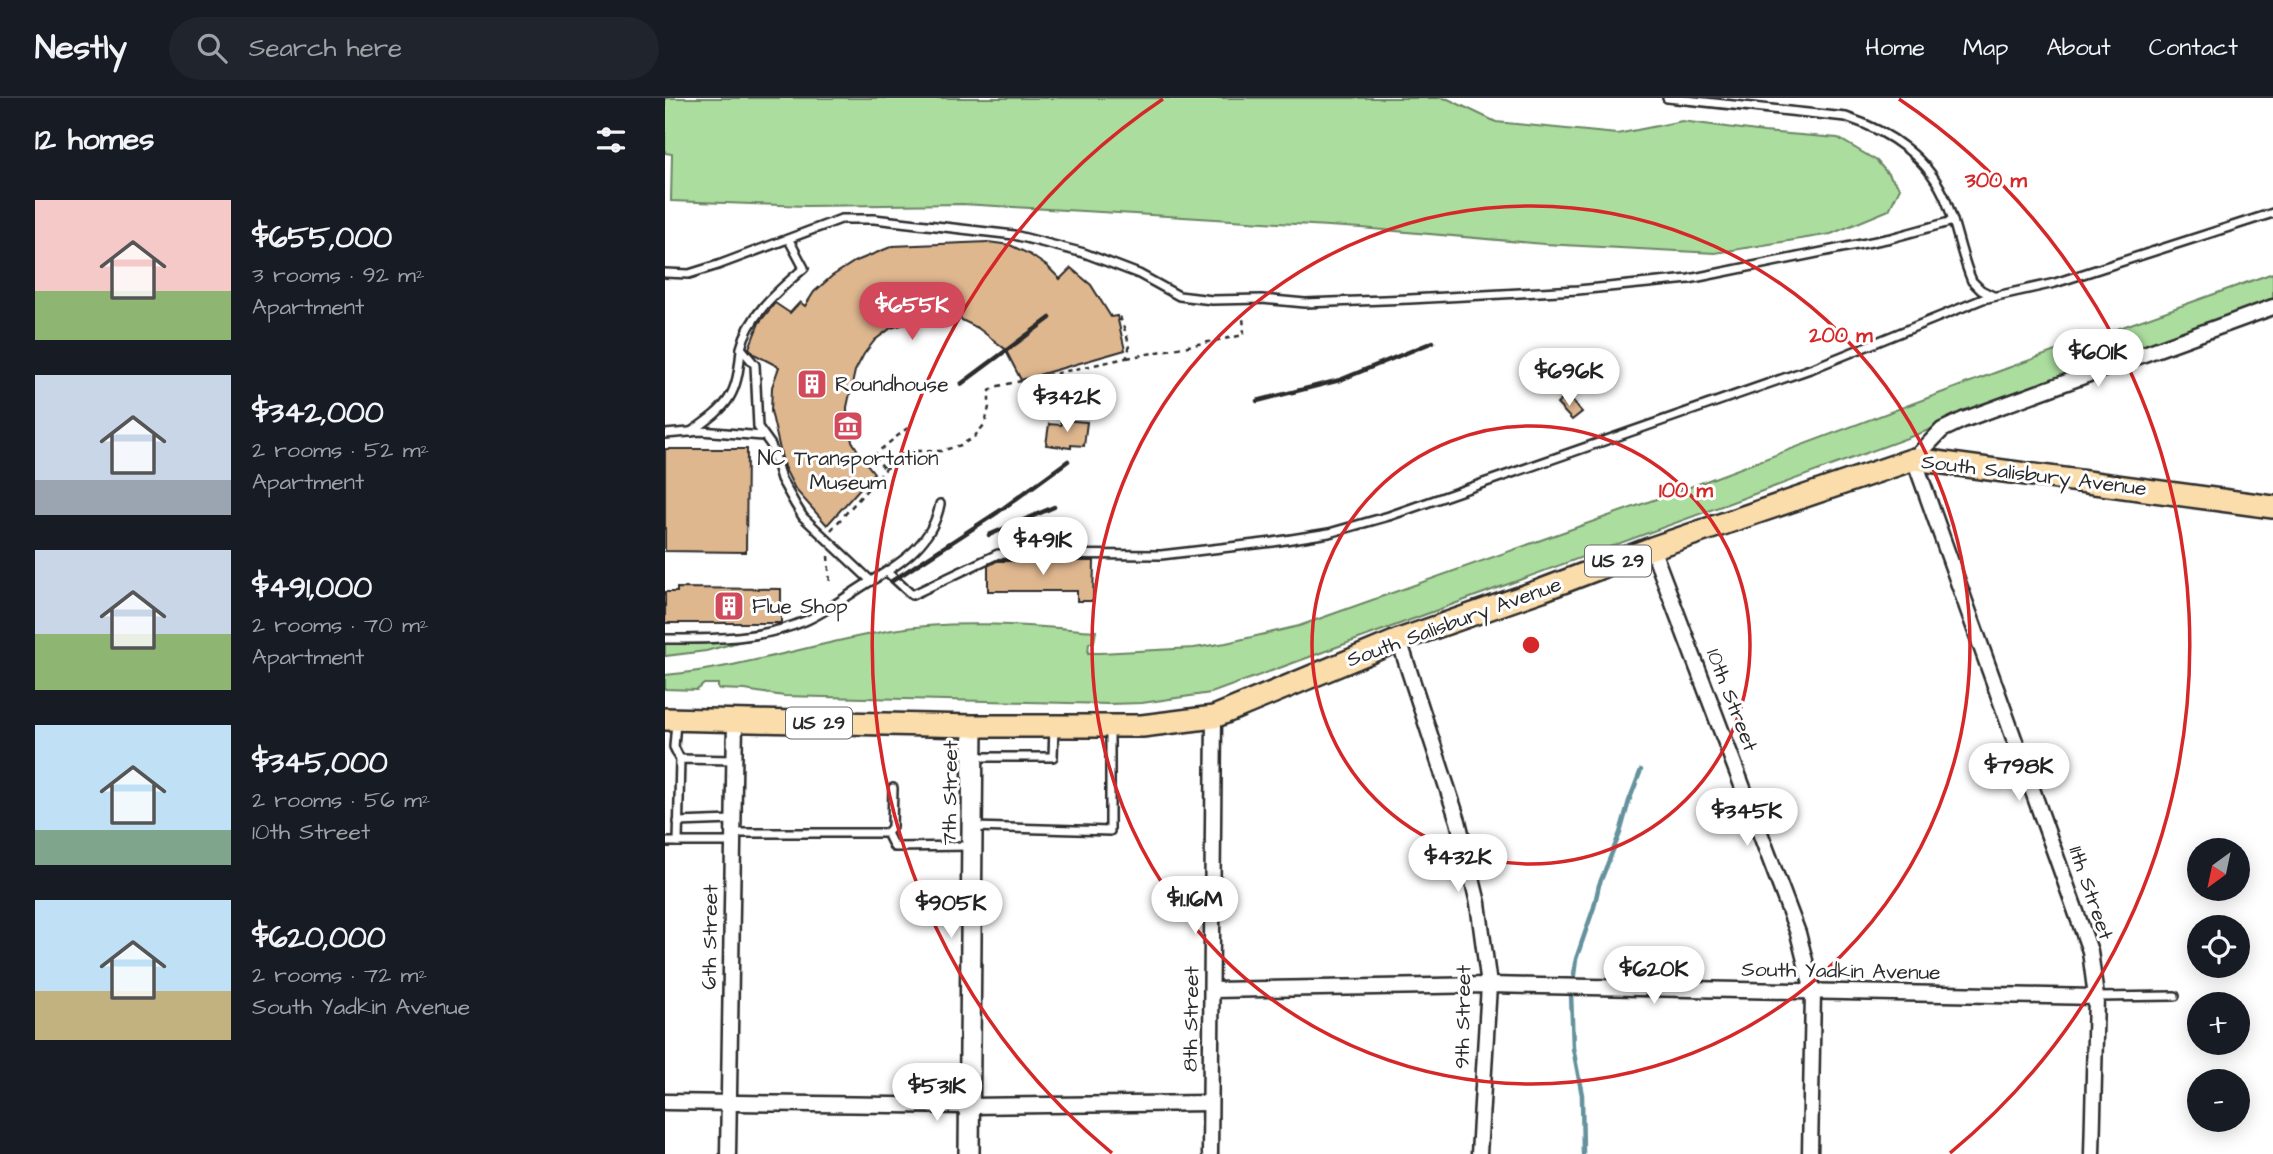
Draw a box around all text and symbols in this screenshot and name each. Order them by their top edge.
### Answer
search box [169,17,659,80]
text: Nestly [35,25,127,71]
icon: search [193,29,231,67]
text: Search here [249,30,402,66]
text: Home [1865,31,1925,65]
text: Map [1963,31,2008,65]
text: About [2046,31,2111,65]
text: Contact [2149,31,2238,65]
text: 12 homes [35,119,154,161]
icon: filters [592,121,630,159]
text: 300 m [1964,166,2028,195]
text: $655,000 [252,217,392,259]
icon: home [91,228,175,312]
text: 3 rooms · 92 m² [252,259,425,291]
pin: $655K [863,282,961,342]
text: $655K [875,289,949,321]
text: Apartment [252,291,364,323]
text: 200 m [1808,321,1873,350]
pin: $601K [2049,330,2147,389]
text: $601K [2069,336,2127,368]
pin: $696K [1520,348,1618,408]
text: $696K [1535,355,1603,387]
building icon: Roundhouse [795,367,829,401]
place label: Roundhouse [835,370,949,399]
pin: $342K [1018,374,1116,434]
text: $342K [1033,381,1101,413]
text: $342,000 [252,392,384,434]
icon: home [91,403,175,487]
museum icon: NC Transportation Museum [831,409,865,443]
text: 2 rooms · 52 m² [252,434,429,466]
place label: NC Transportation Museum [757,444,939,497]
street label: South Salisbury Avenue [1919,447,2148,505]
text: Apartment [252,466,364,498]
text: 100 m [1659,476,1714,505]
pin: $491K [994,518,1092,577]
text: $491K [1014,524,1072,556]
road number: US 29 [1585,545,1651,576]
text: $491,000 [252,567,372,609]
street label: South Salisbury Avenue [1343,570,1566,676]
icon: home [91,578,175,662]
building icon: Flue Shop [712,589,746,623]
place label: Flue Shop [752,592,848,622]
text: 2 rooms · 70 m² [252,609,428,641]
centre of rings [1519,633,1543,657]
text: Apartment [252,641,364,673]
street label: 10th Street [1699,644,1765,756]
road number: US 29 [786,708,852,738]
street label: 7th Street [935,740,965,846]
text: $345,000 [252,742,388,784]
pin: $798K [1970,744,2068,803]
text: $798K [1985,750,2053,782]
icon: home [91,753,175,837]
text: 2 rooms · 56 m² [252,784,430,816]
pin: $345K [1698,788,1796,848]
text: $345K [1712,795,1782,827]
text: 10th Street [252,816,370,848]
pin: $432K [1409,834,1507,894]
north arrow [2187,838,2251,901]
map controls [2187,838,2250,1132]
text: $432K [1424,841,1492,873]
street label: 11th Street [2061,842,2121,944]
pin: $1.16M [1138,876,1252,936]
pin: $905K [902,880,1000,940]
text: $1.16M [1167,883,1223,915]
street label: 6th Street [695,884,725,990]
text: $905K [916,887,986,919]
button: locate [2187,915,2250,978]
text: $620,000 [252,917,386,959]
icon: home [91,928,175,1012]
pin: $620K [1605,946,1703,1006]
text: $620K [1620,953,1688,985]
street label: South Yadkin Avenue [1741,955,1941,987]
text: 2 rooms · 72 m² [252,959,427,991]
street label: 9th Street [1448,964,1478,1069]
street label: 8th Street [1176,965,1206,1072]
text: South Yadkin Avenue [252,991,470,1023]
button: + [2187,992,2250,1055]
pin: $531K [888,1063,986,1123]
button: − [2187,1069,2250,1132]
text: $531K [908,1070,966,1102]

